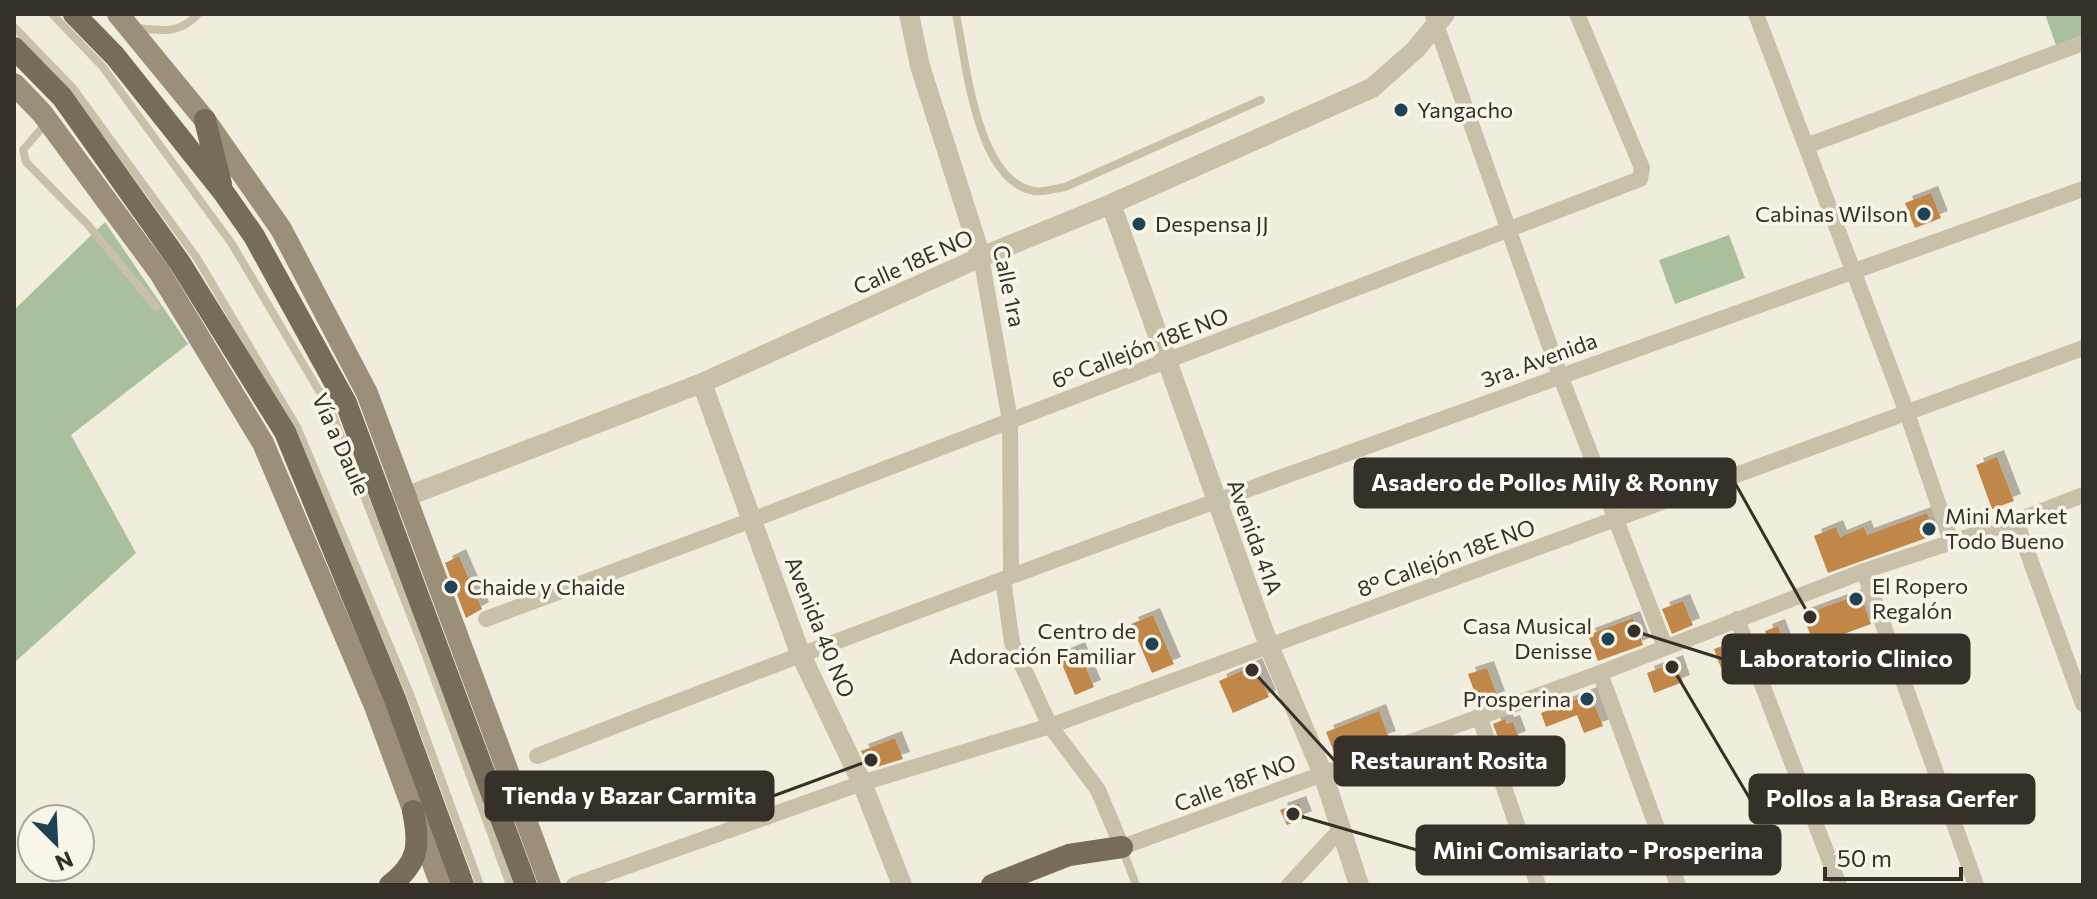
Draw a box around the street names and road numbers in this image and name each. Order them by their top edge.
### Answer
street label: Calle 18E NO [849,223,977,300]
street label: Calle 1ra [988,242,1031,329]
street label: 6° Callejón 18E NO [1048,301,1232,394]
street label: 3ra. Avenida [1477,326,1600,393]
street label: Vía a Daule [307,388,376,499]
street label: Avenida 41A [1222,476,1289,598]
street label: 8° Callejón 18E NO [1353,513,1538,602]
street label: Avenida 40 NO [780,552,861,701]
street label: Calle 18F NO [1170,748,1299,817]

